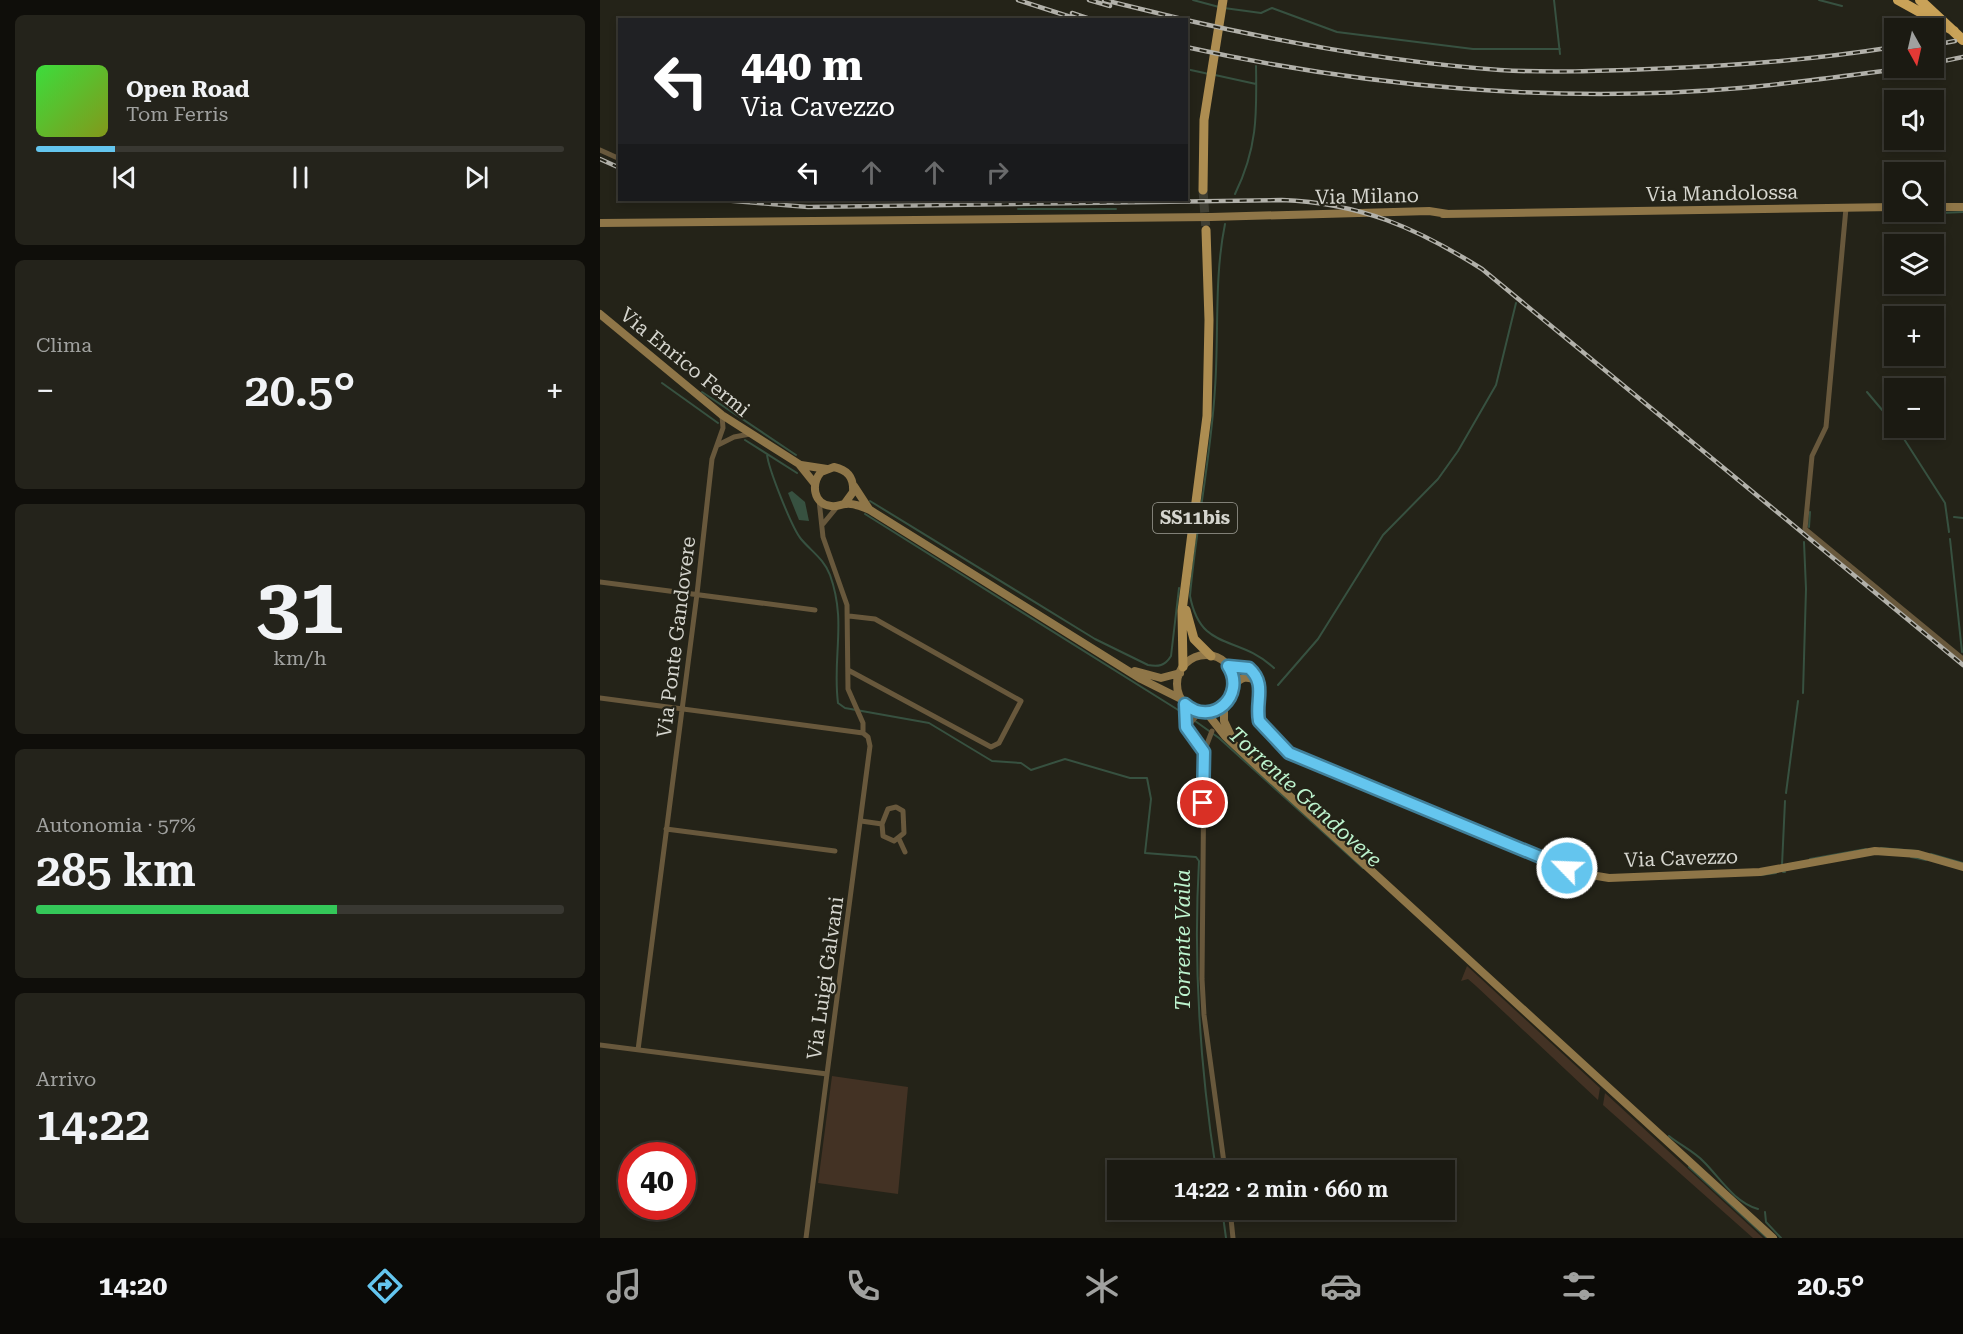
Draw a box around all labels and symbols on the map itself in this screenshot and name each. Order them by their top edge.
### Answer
north arrow [1884,18,1944,78]
street label: Via Mandolossa [1646,180,1798,206]
street label: Via Milano [1315,183,1419,209]
street label: Via Enrico Fermi [615,302,755,422]
road number: SS11bis [1153,503,1237,533]
street label: Via Ponte Gandovere [652,535,700,739]
water label: Torrente Gandovere [1224,722,1386,872]
pin [1177,777,1228,828]
position arrow [1535,836,1599,900]
street label: Via Cavezzo [1624,844,1738,872]
water label: Torrente Vaila [1171,869,1195,1011]
street label: Via Luigi Galvani [802,895,848,1061]
speed limit sign: 40 [618,1142,696,1220]

